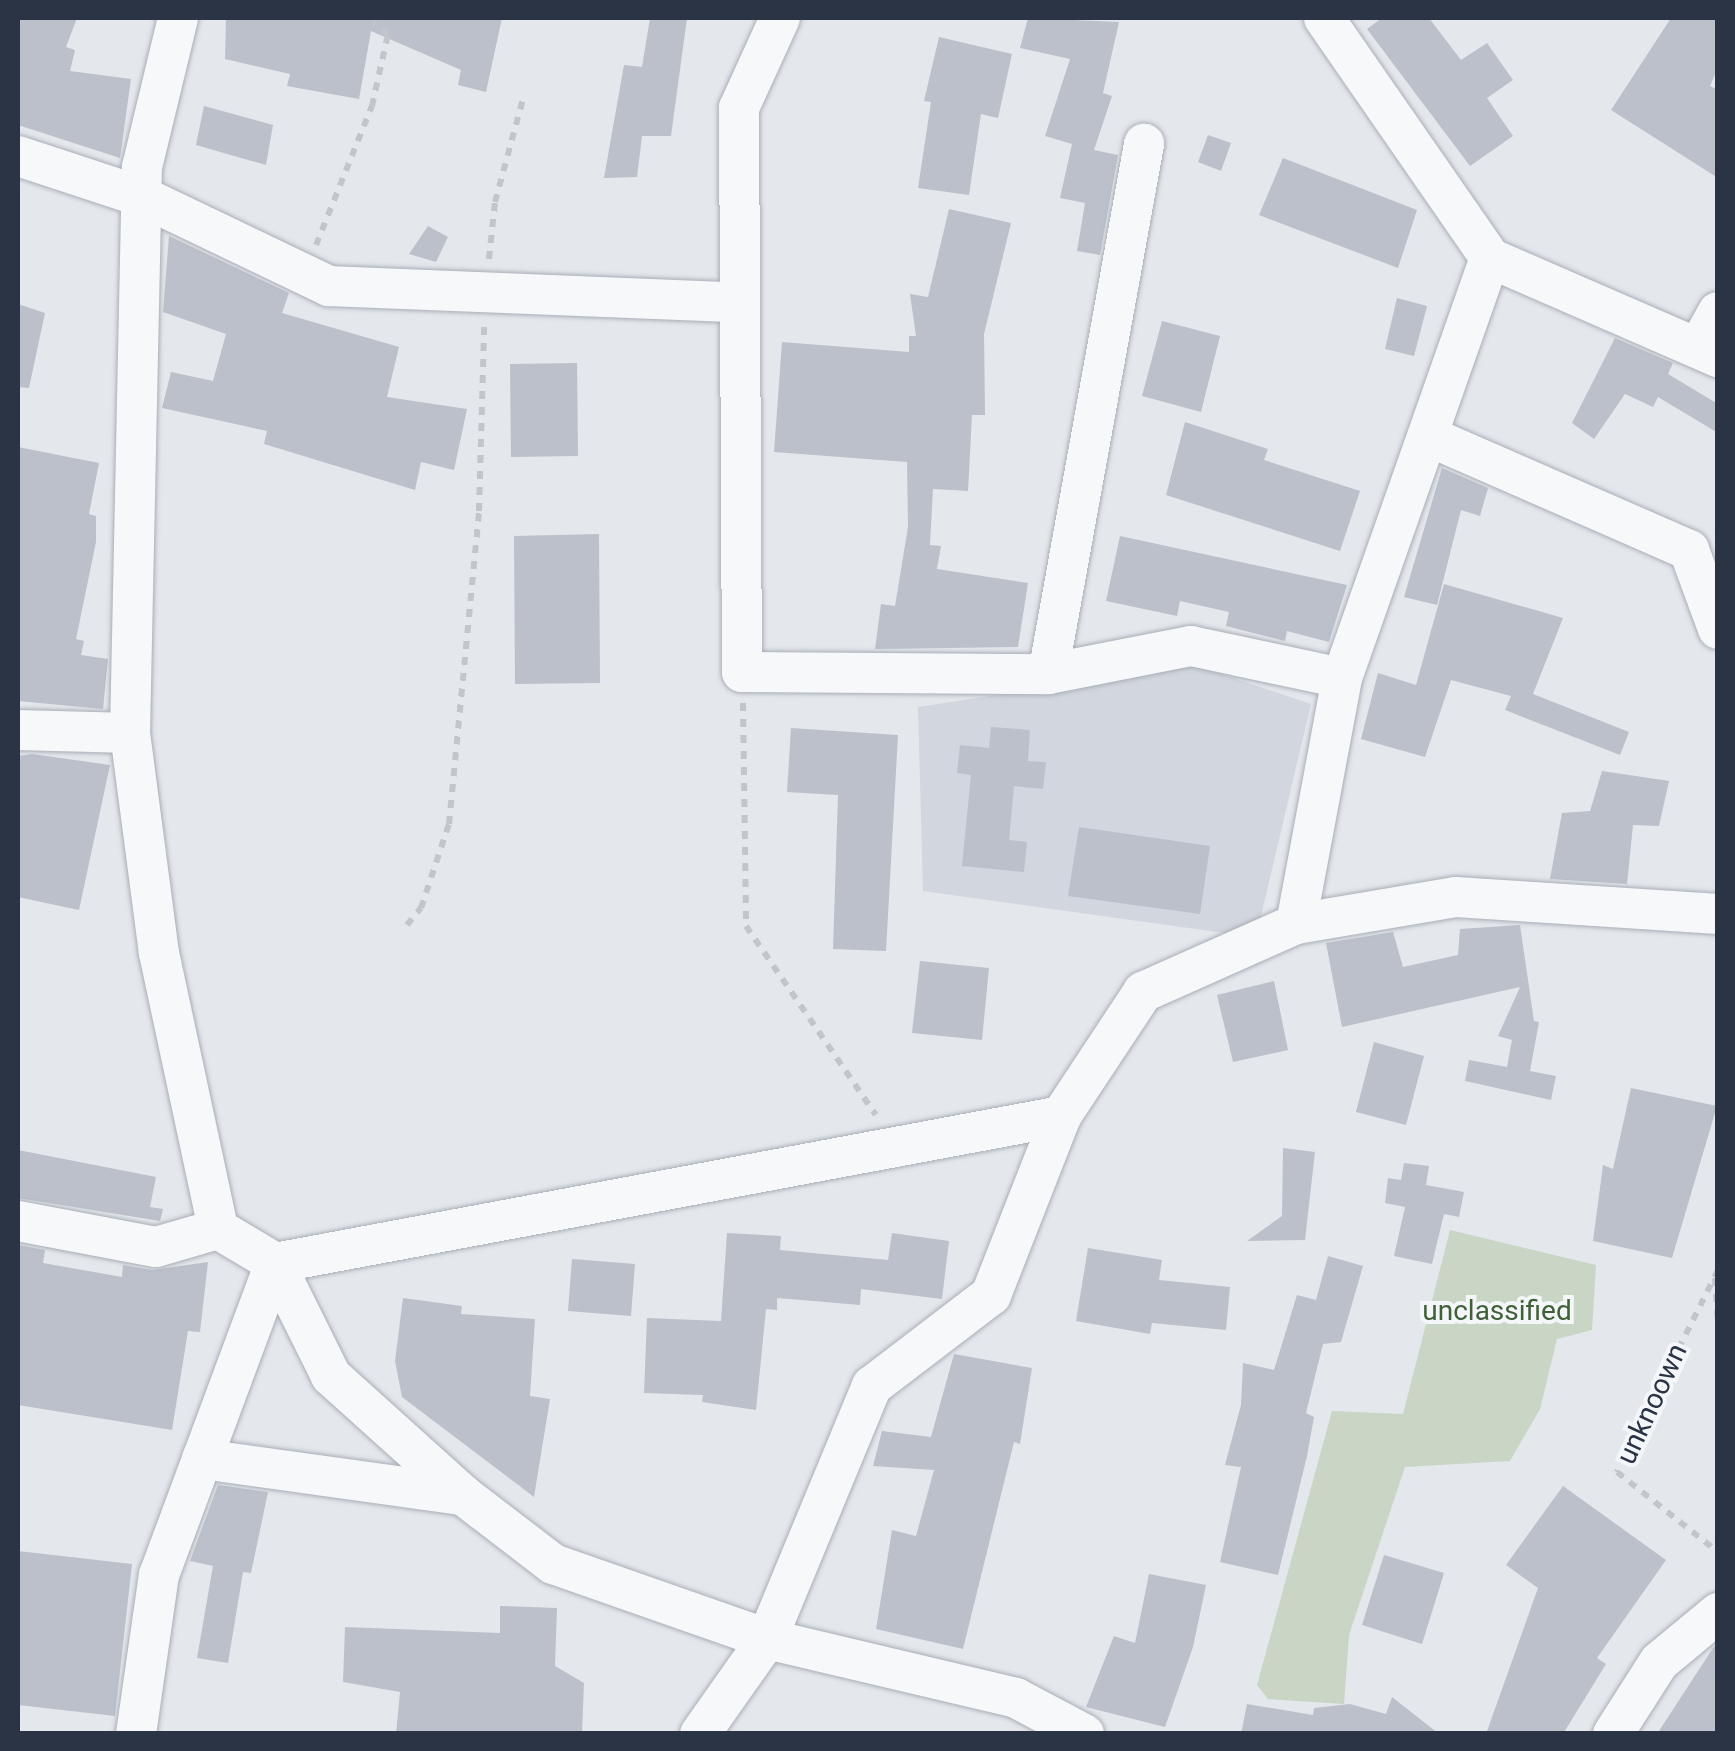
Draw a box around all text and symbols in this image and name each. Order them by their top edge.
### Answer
park label: unclassified [1422,1294,1572,1328]
street label: unknoown [1610,1338,1694,1470]

